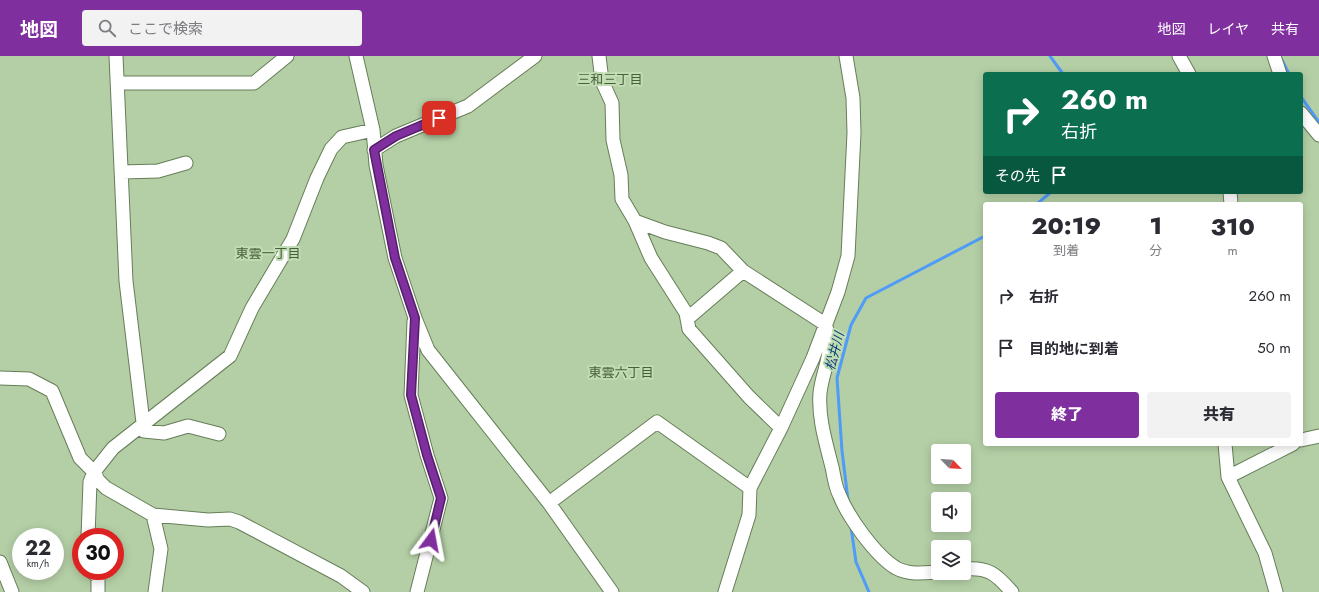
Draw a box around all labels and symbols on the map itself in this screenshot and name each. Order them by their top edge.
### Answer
district label: 三和三丁目 [577,70,643,89]
pin [422,101,456,135]
district label: 東雲一丁目 [235,244,301,263]
water label: 松井川 [820,328,849,372]
district label: 東雲六丁目 [588,363,654,382]
north arrow [931,444,971,484]
position arrow [410,519,452,561]
speed limit sign: 30 [72,528,124,580]

